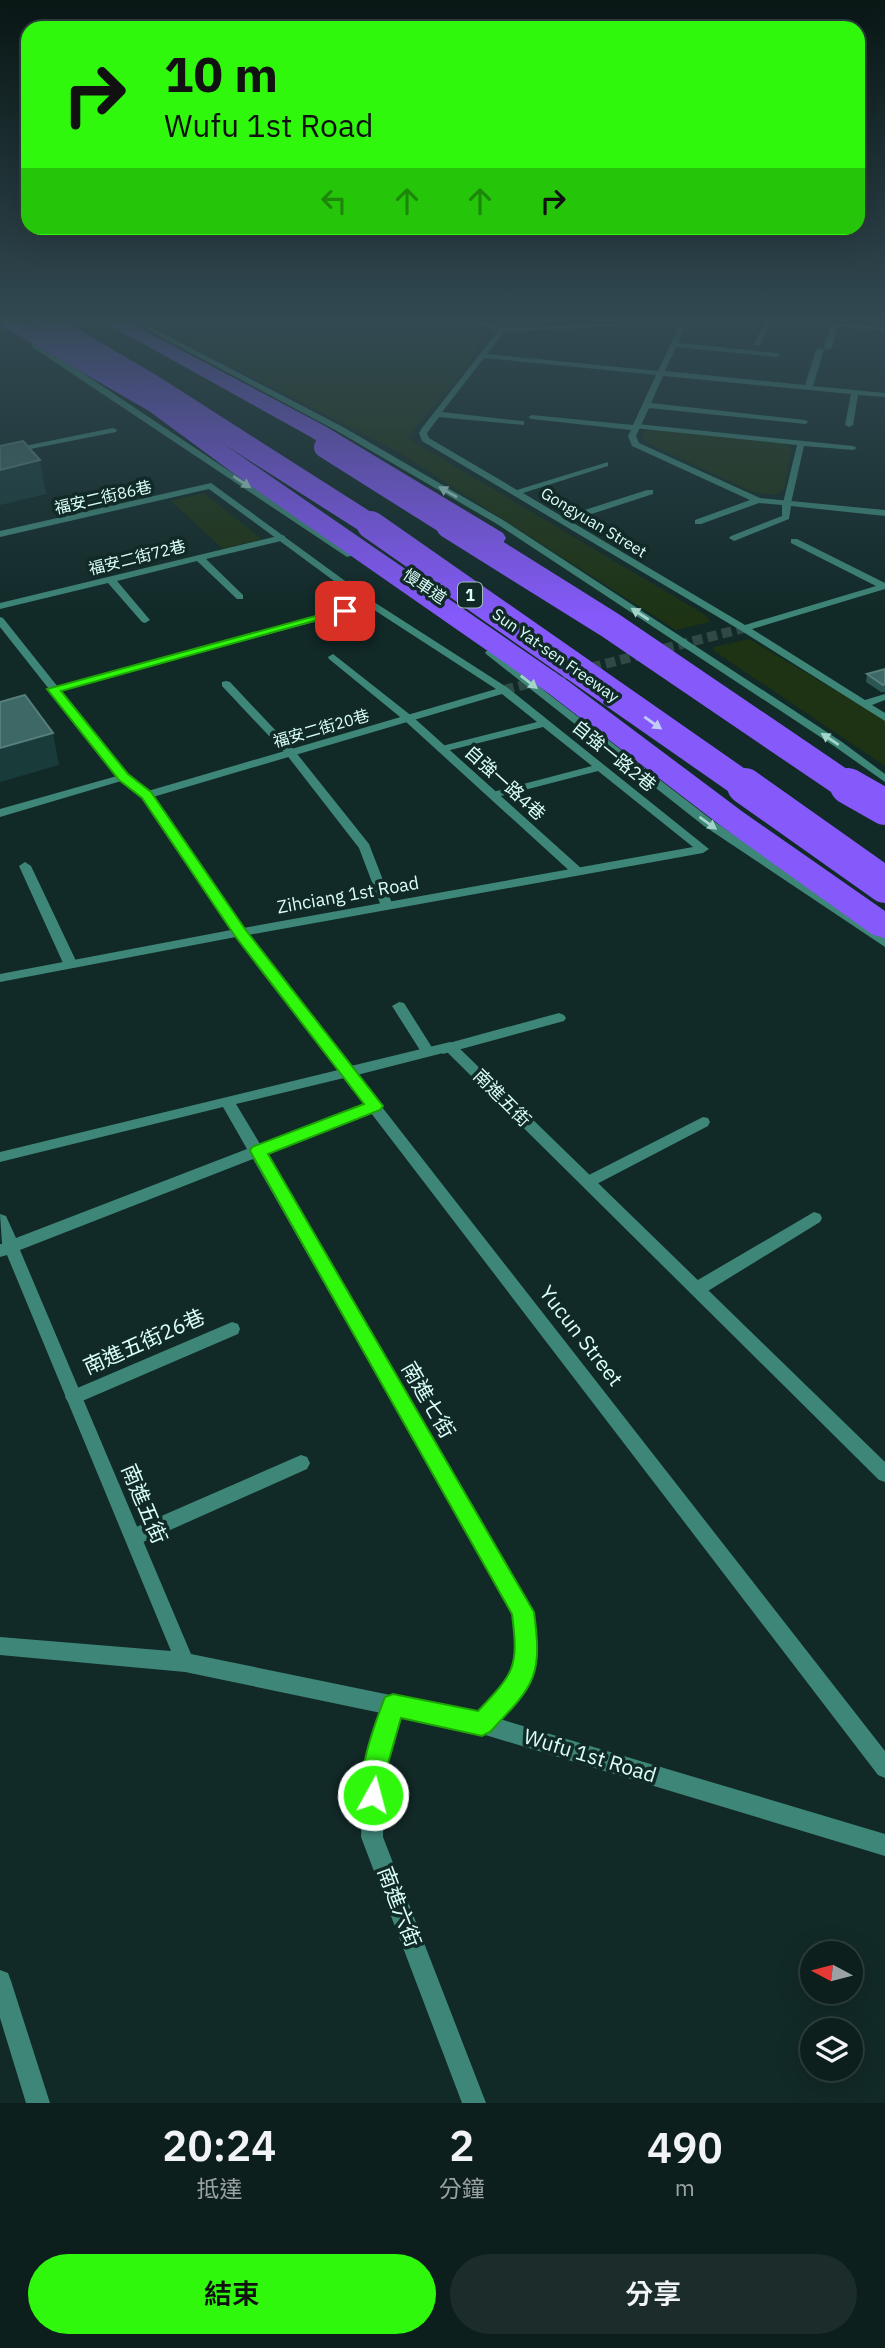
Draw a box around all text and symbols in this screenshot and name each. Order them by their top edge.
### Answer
text: 10 m [164,42,278,105]
icon: right [49,49,140,140]
text: Wufu 1st Road [164,104,374,146]
icon: left [315,182,353,220]
icon: ahead [388,182,426,220]
icon: ahead [461,182,499,220]
icon: right [534,182,572,220]
street label: 福安二街86巷 [52,476,154,518]
one-way arrow [232,476,252,489]
street label: Gongyuan Street [537,483,651,561]
one-way arrow [438,486,457,498]
street label: 福安二街72巷 [86,535,188,579]
street label: 慢車道 [400,564,450,608]
pin [315,581,375,641]
road number: 1 [458,582,482,608]
icon: arrive [326,592,364,630]
street label: Sun Yat-sen Freeway [489,604,623,706]
one-way arrow [630,608,649,621]
one-way arrow [520,675,538,689]
street label: 福安二街20巷 [271,705,371,751]
street label: 自強一路2巷 [568,715,661,796]
one-way arrow [644,716,662,730]
one-way arrow [821,732,839,746]
street label: 自強一路4巷 [460,740,550,825]
one-way arrow [699,815,717,829]
street label: Zihciang 1st Road [275,871,421,918]
street label: 南進五街 [469,1064,536,1131]
street label: Yucun Street [534,1279,630,1392]
street label: 南進五街26巷 [78,1302,209,1380]
street label: 南進七街 [396,1356,462,1443]
street label: 南進五街 [116,1459,174,1548]
street label: Wufu 1st Road [520,1722,660,1789]
position arrow [336,1758,410,1832]
street label: 南進六街 [372,1862,428,1951]
north arrow [800,1941,863,2004]
map controls [800,1941,863,2081]
button: layers [800,2018,863,2081]
text: 20:24 [162,2118,277,2173]
text: 2 [449,2118,474,2173]
text: 490 [647,2120,723,2175]
text: m [675,2172,695,2202]
text: 抵達 [196,2173,242,2203]
text: 分鐘 [439,2173,485,2203]
button: 結束 [28,2254,436,2334]
button: 分享 [450,2254,857,2334]

